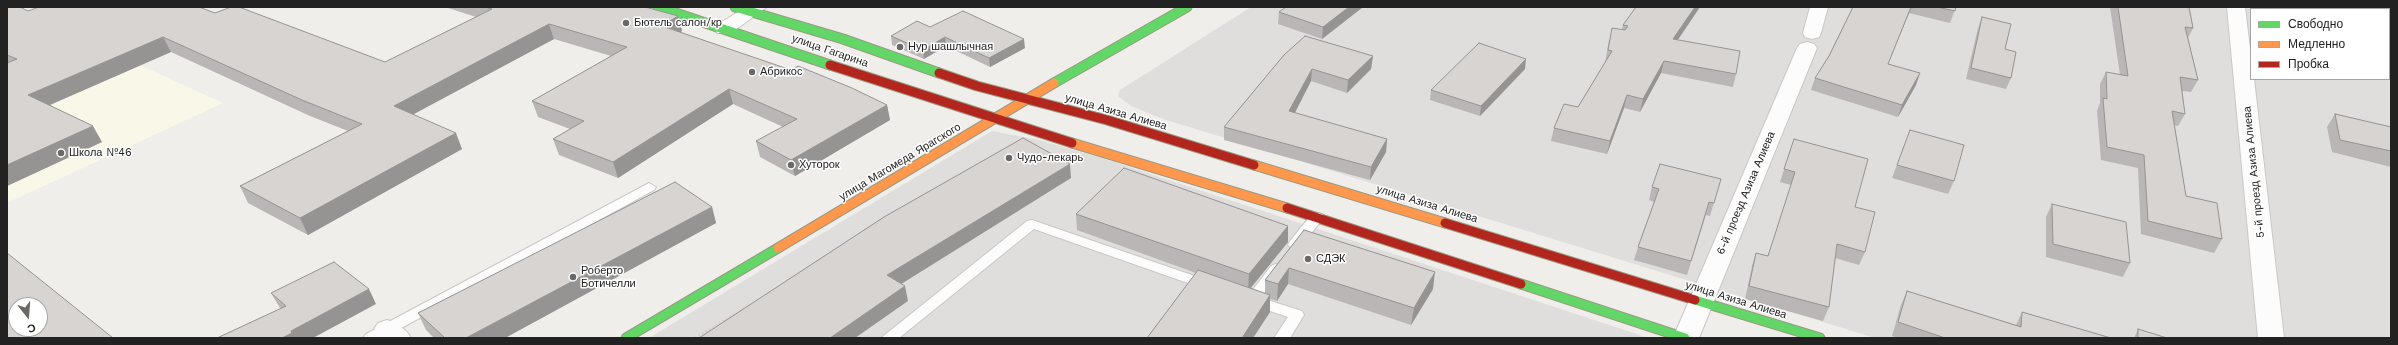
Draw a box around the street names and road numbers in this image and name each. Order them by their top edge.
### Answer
street label: улица Гагарина [790,32,870,70]
street label: улица Азиза Алиева [1064,91,1168,133]
street label: 5-й проезд Азиза Алиева [2241,106,2267,238]
street label: улица Магомеда Ярагского [837,120,963,204]
street label: 6-й проезд Азиза Алиева [1714,129,1778,257]
street label: улица Азиза Алиева [1375,182,1479,226]
street label: улица Азиза Алиева [1684,278,1788,322]

